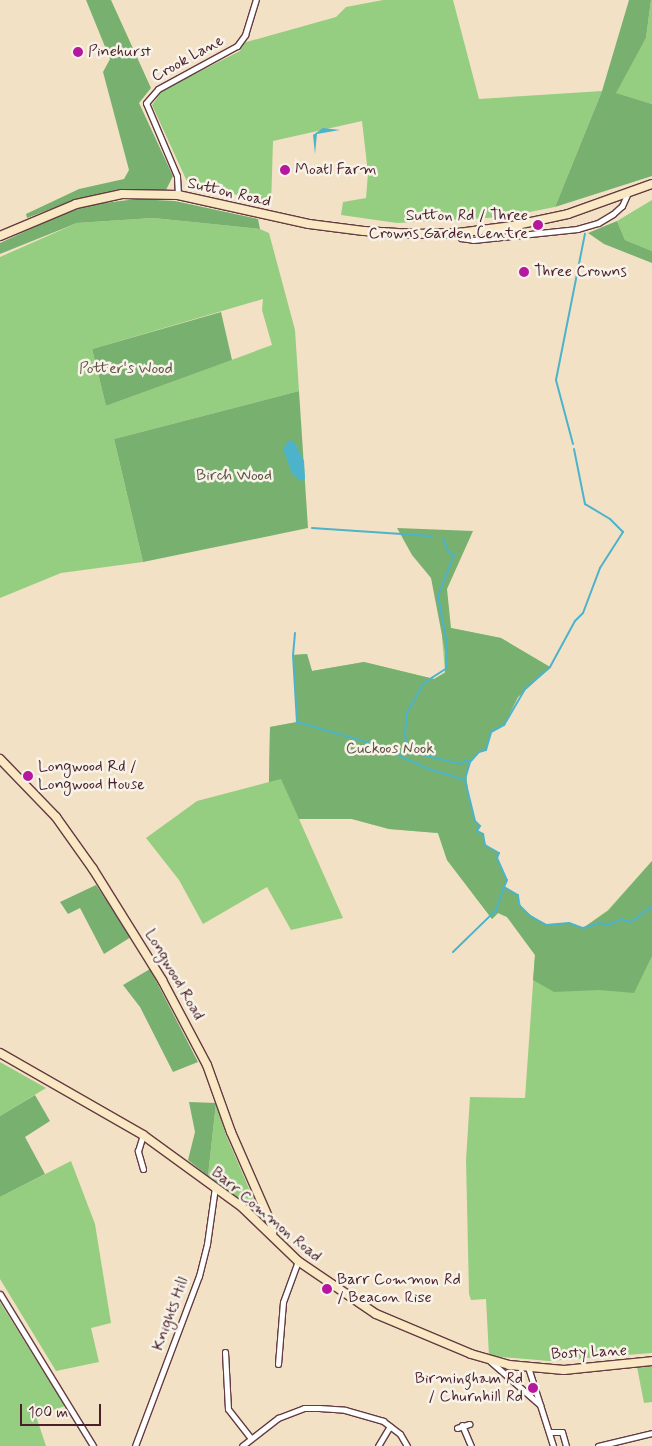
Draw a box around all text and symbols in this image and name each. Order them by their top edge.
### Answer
street label: Crook Lane [149,32,227,86]
place label: Pinehurst [88,42,151,62]
marker: Pinehurst [72,46,84,58]
place label: Moatl Farm [295,160,377,180]
marker: Moatl Farm [279,164,291,176]
street label: Sutton Road [186,174,272,212]
place label: Sutton Rd / Three Crowns Garden Centre [371,206,528,244]
marker: Sutton Rd / Three Crowns Garden Centre [532,219,544,231]
place label: Three Crowns [534,262,627,282]
marker: Three Crowns [518,266,530,278]
park label: Potter's Wood [79,359,173,379]
park label: Birch Wood [196,466,272,486]
park label: Cuckoos Nook [345,739,435,759]
place label: Longwood Rd / Longwood House [38,757,145,795]
marker: Longwood Rd / Longwood House [22,770,34,782]
street label: Longwood Road [140,926,208,1024]
street label: Barr Common Road [207,1163,325,1267]
place label: Barr Common Rd / Beacon Rise [337,1270,461,1308]
street label: Knights Hill [149,1275,193,1353]
marker: Barr Common Rd / Beacon Rise [321,1283,333,1295]
street label: Bosty Lane [551,1341,627,1365]
place label: Birmingham Rd / Churnhill Rd [415,1369,523,1407]
marker: Birmingham Rd / Churnhill Rd [527,1382,539,1394]
scale bar [22,1394,104,1426]
text: 100 m [28,1403,68,1423]

